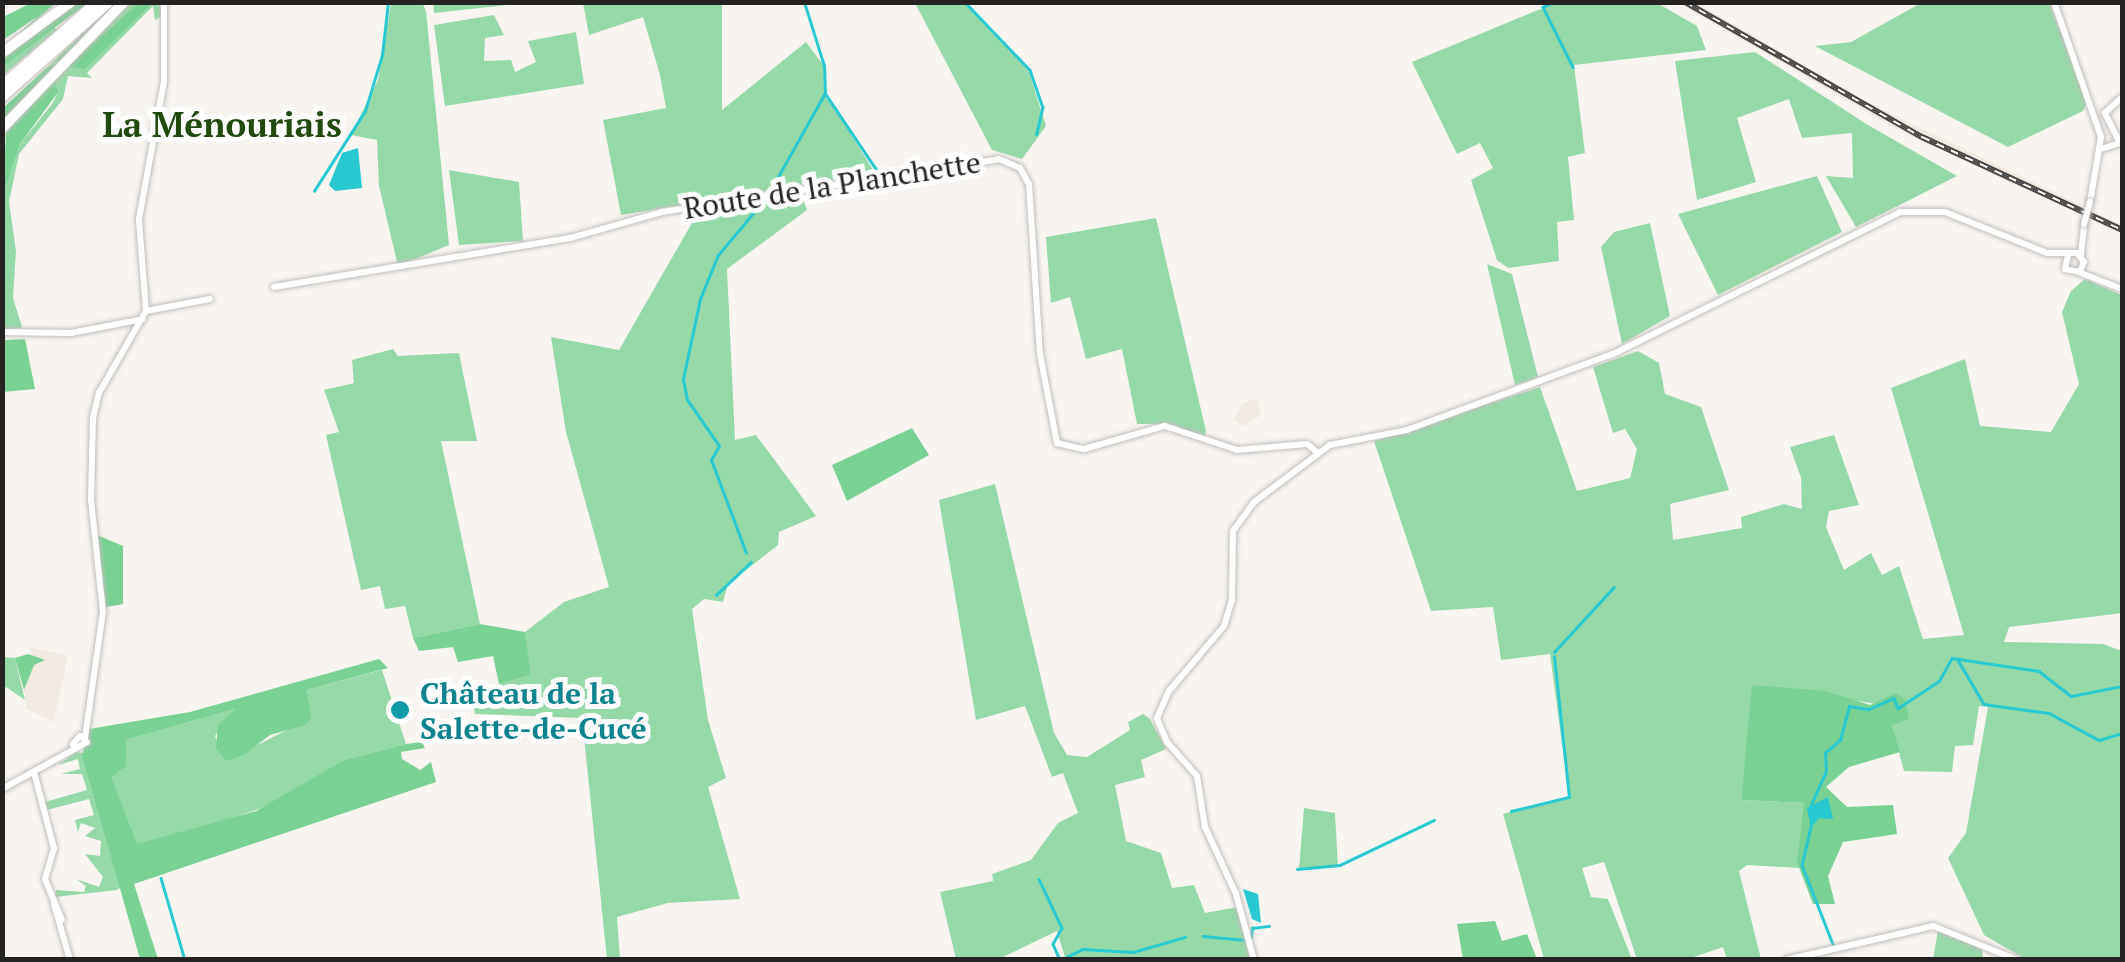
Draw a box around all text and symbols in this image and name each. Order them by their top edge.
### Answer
district label: La Ménouriais [102,103,342,145]
street label: Route de la Planchette [681,144,983,226]
place label: Château de la Salette-de-Cucé [420,675,647,746]
marker: Château de la Salette-de-Cucé [389,699,411,721]

